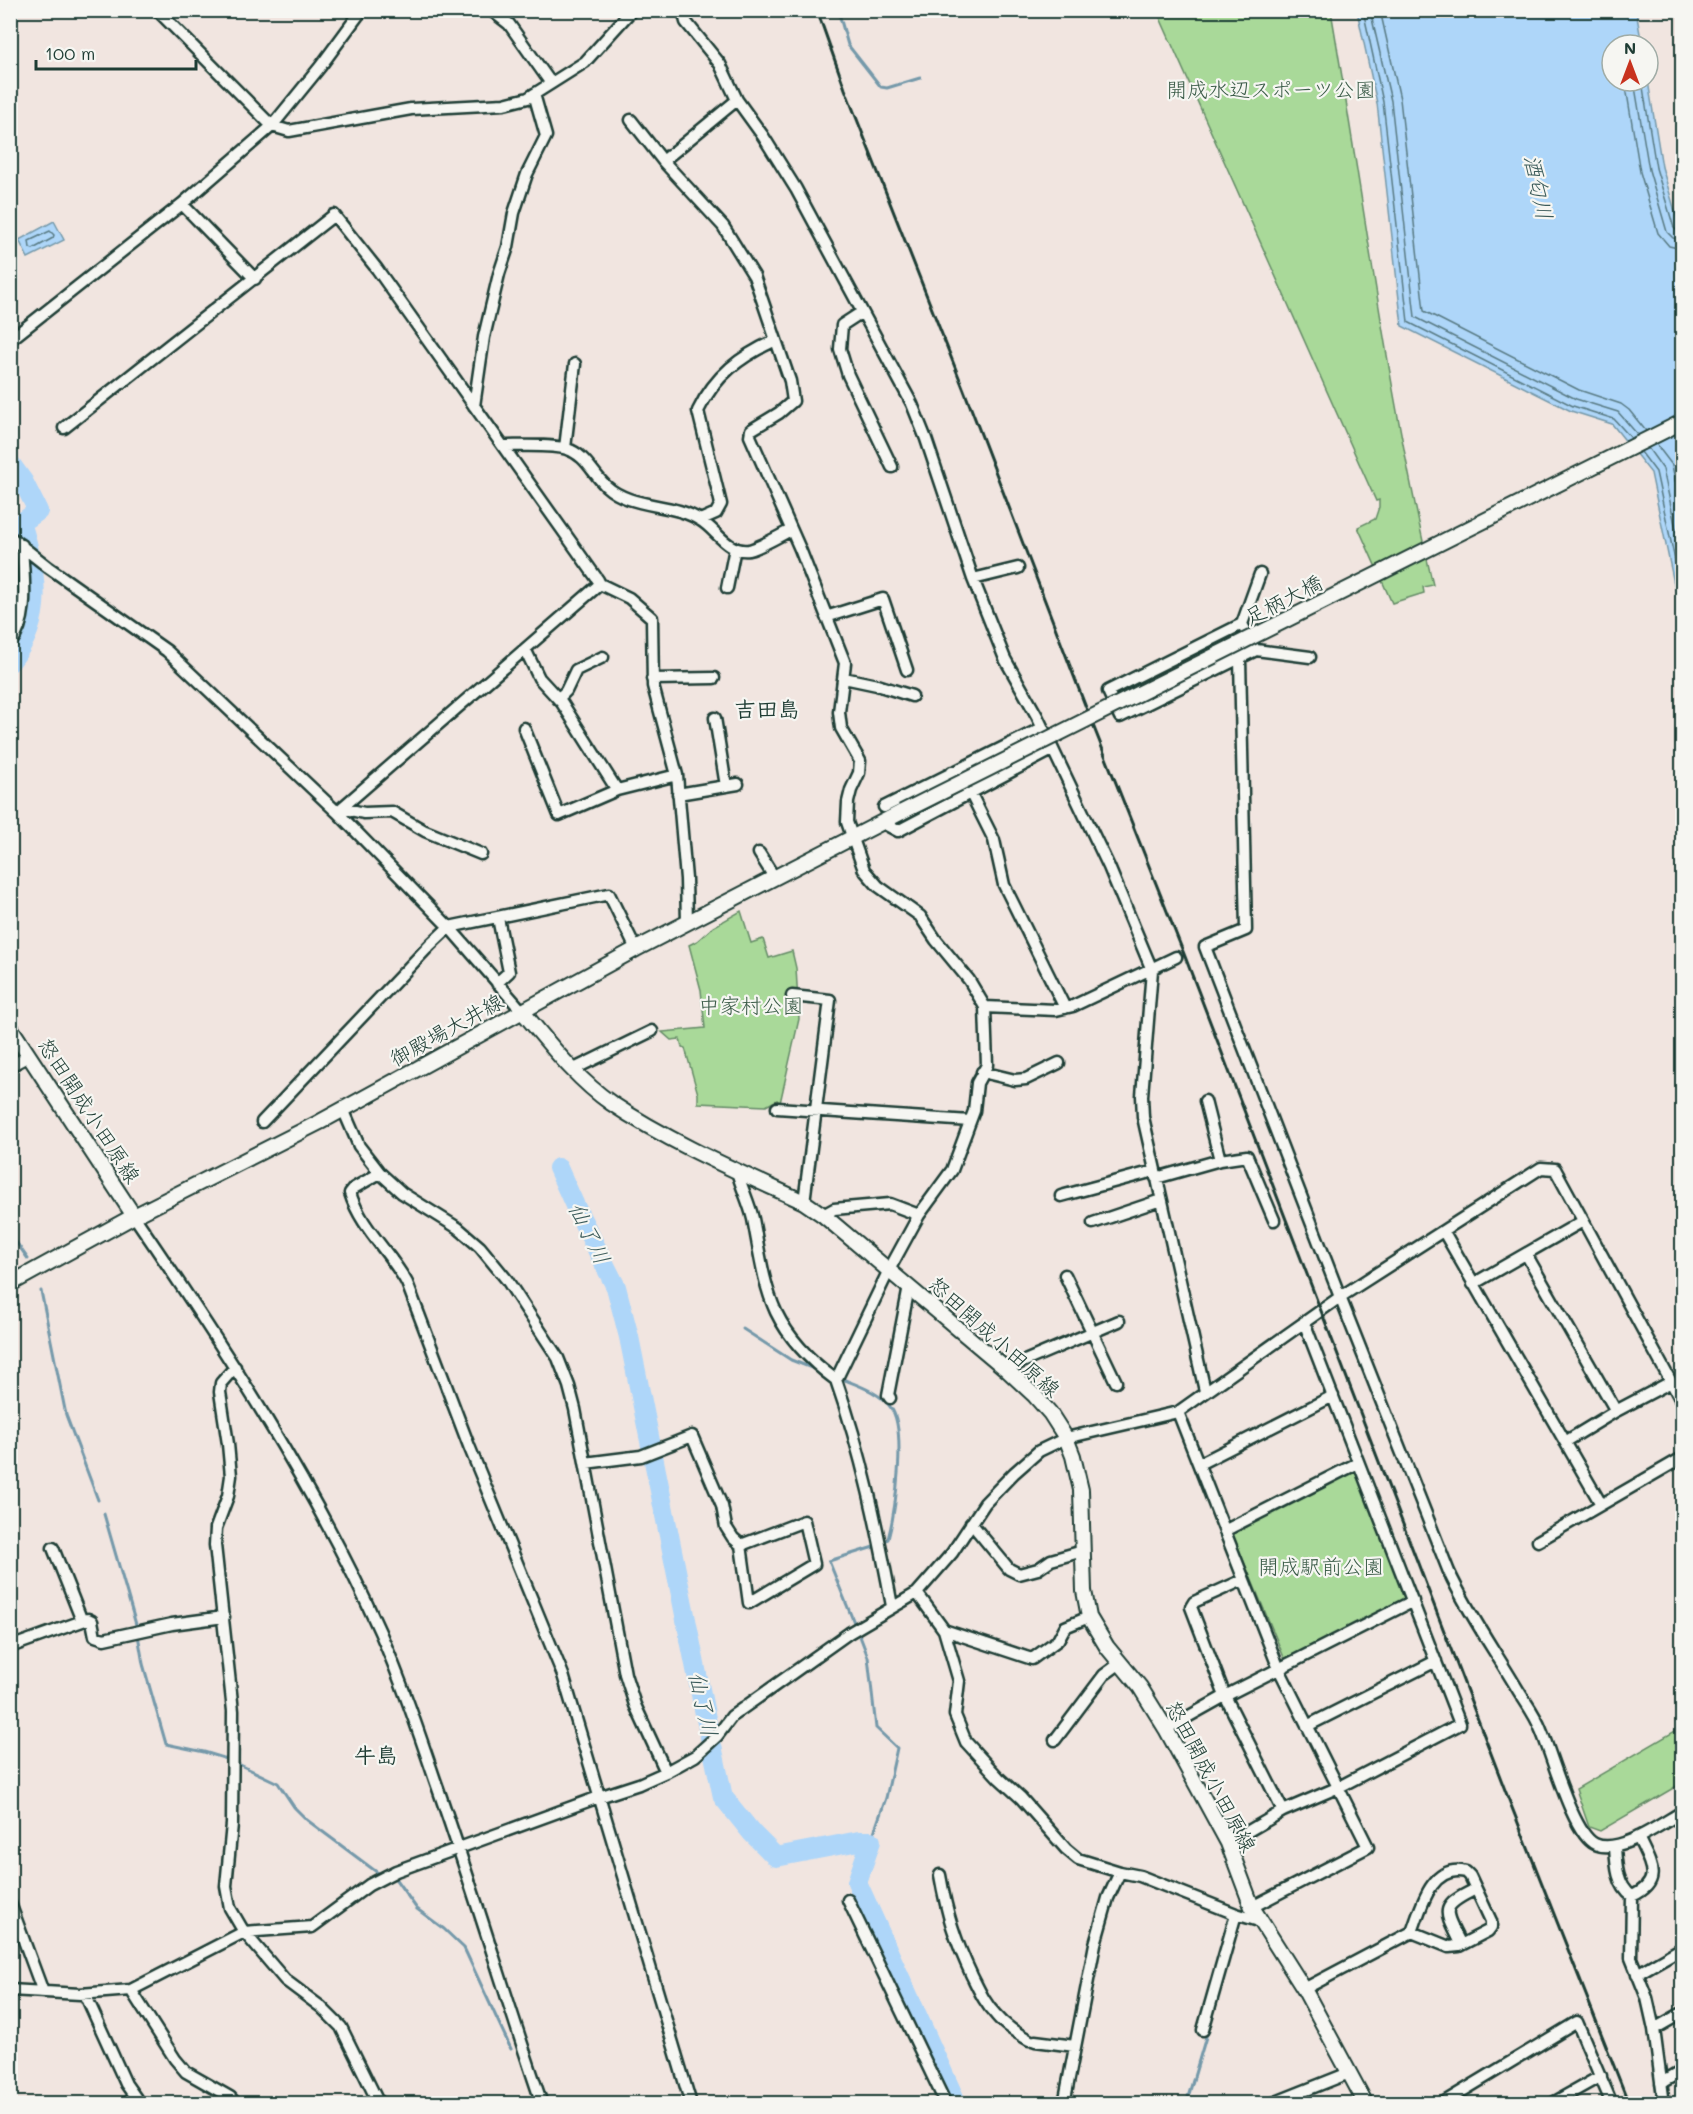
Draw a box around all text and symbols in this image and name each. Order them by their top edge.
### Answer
scale bar [36,33,196,71]
north arrow [1600,33,1660,93]
text: N [1624,37,1636,58]
text: 100 m [45,41,95,65]
park label: 開成水辺スポーツ公園 [1166,75,1376,102]
water label: 酒匂川 [1518,152,1560,222]
street label: 足柄大橋 [1239,568,1327,630]
district label: 吉田島 [734,694,800,723]
street label: 御殿場大井線 [384,987,508,1071]
park label: 中家村公園 [699,991,804,1018]
street label: 怒田開成小田原線 [33,1032,147,1188]
water label: 仙了川 [562,1197,618,1269]
street label: 怒田開成小田原線 [924,1270,1066,1402]
park label: 開成駅前公園 [1258,1552,1384,1579]
water label: 仙了川 [683,1669,725,1739]
street label: 怒田開成小田原線 [1161,1695,1263,1857]
district label: 牛島 [354,1740,398,1769]

